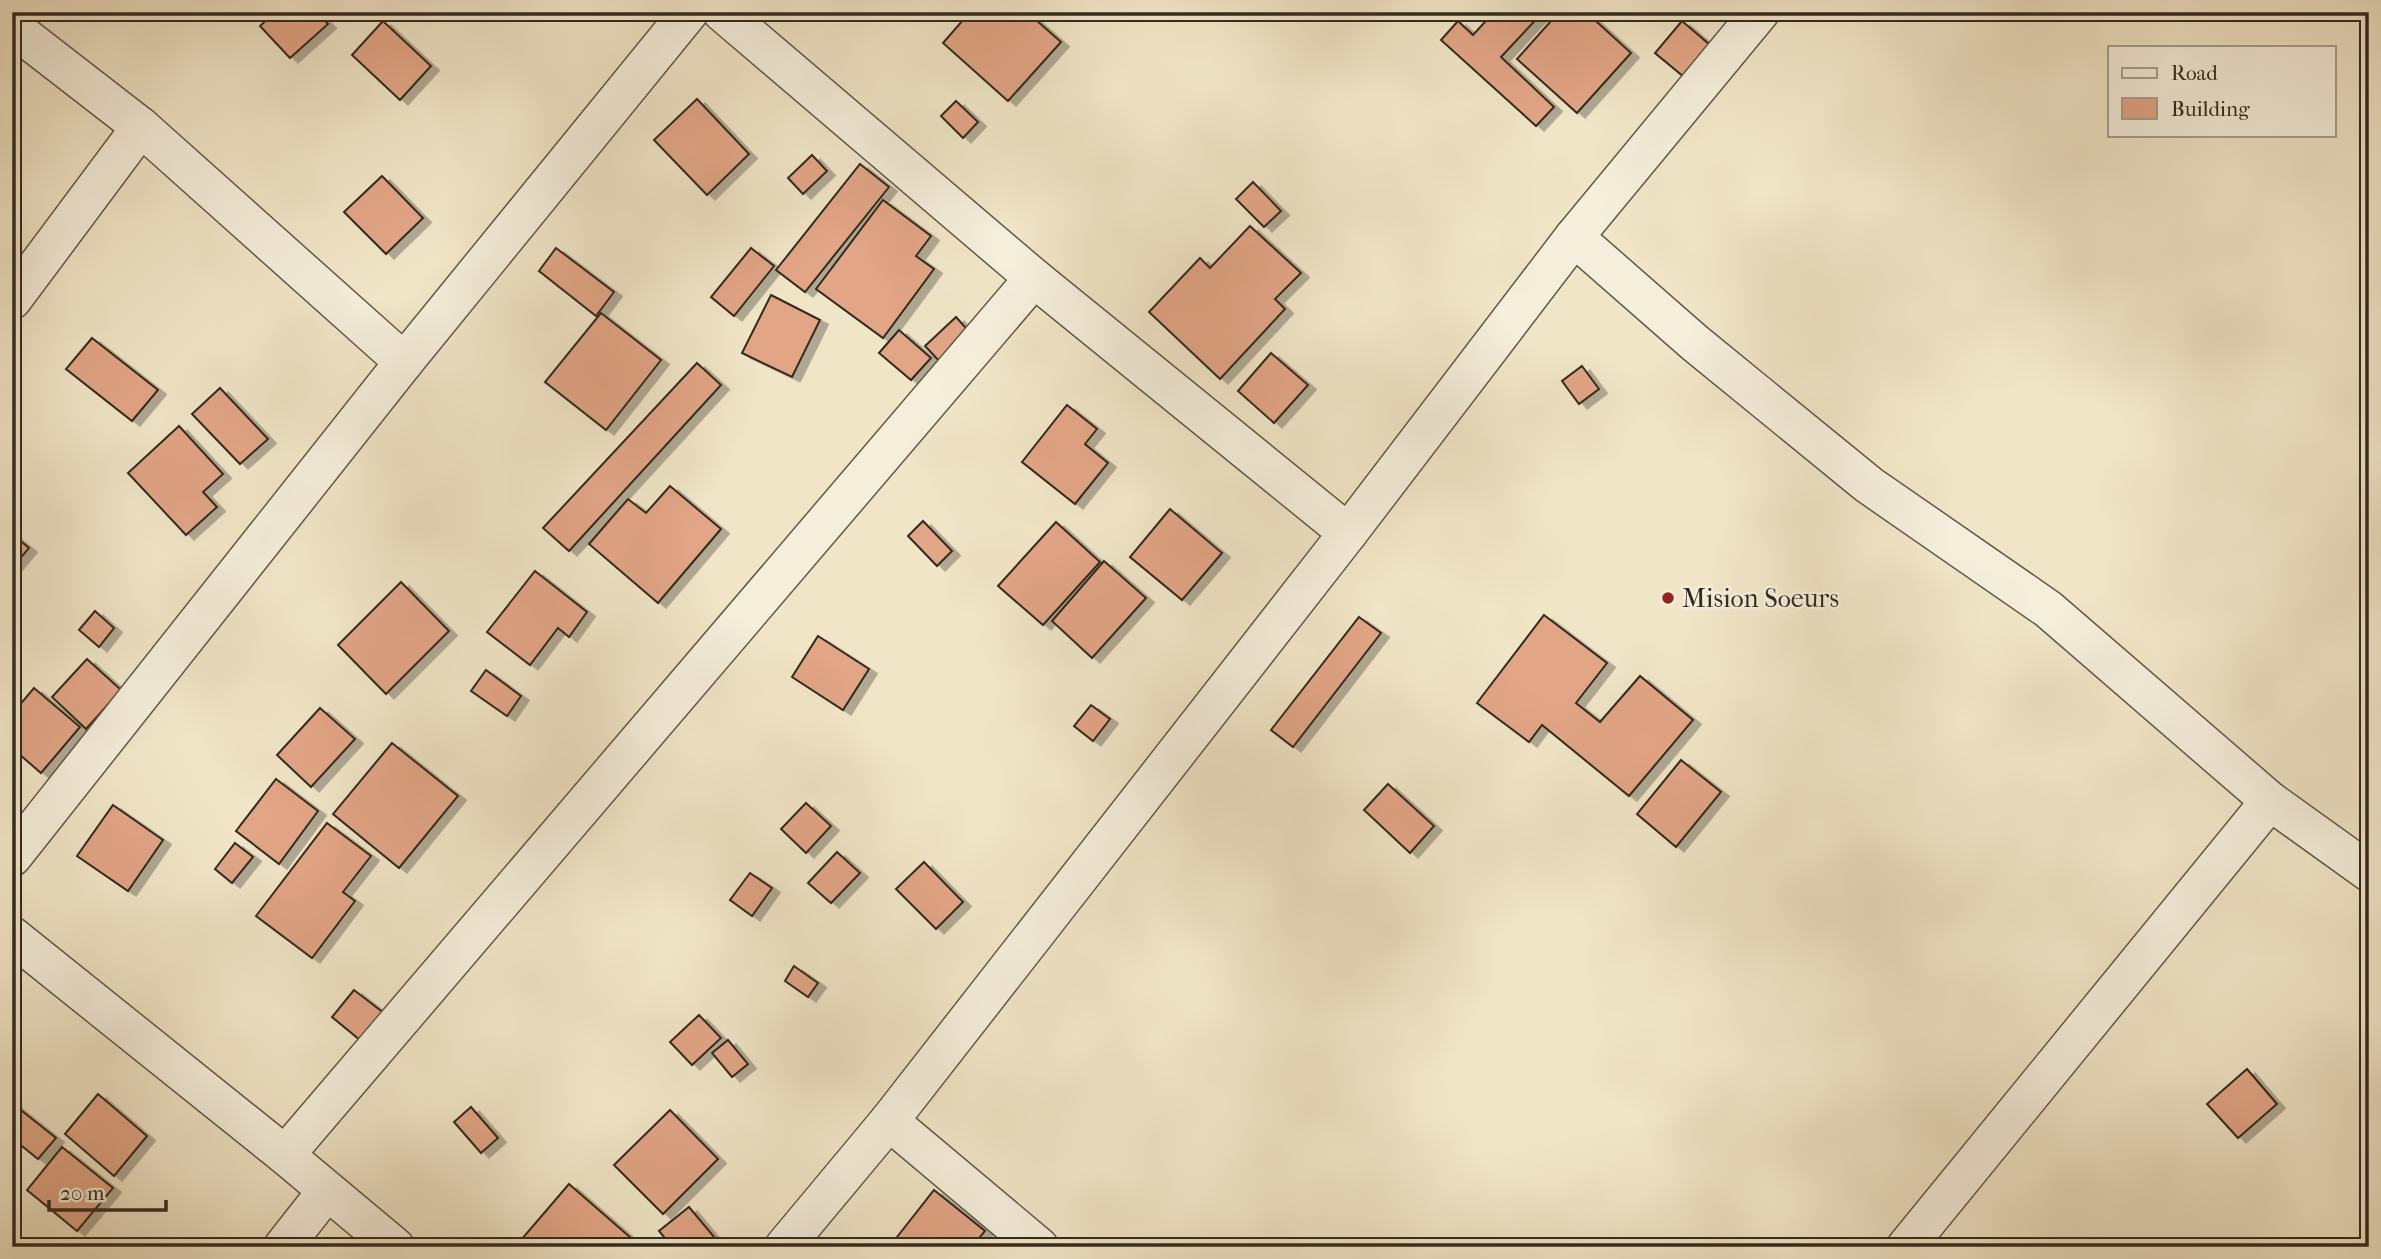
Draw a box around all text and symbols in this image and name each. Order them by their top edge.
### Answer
legend [2108,46,2336,136]
text: Road [2171,61,2218,85]
text: Building [2171,97,2250,121]
place label: Mision Soeurs [1682,583,1839,614]
marker: Mision Soeurs [1660,590,1676,606]
scale bar [49,1168,166,1212]
text: 20 m [60,1181,105,1205]

